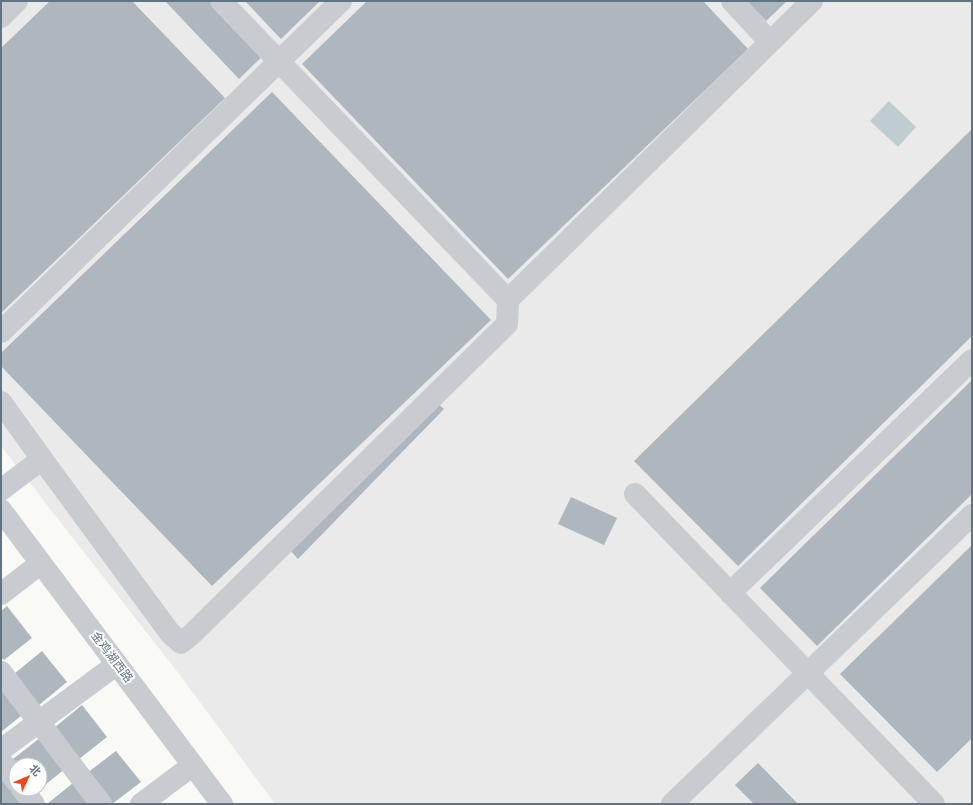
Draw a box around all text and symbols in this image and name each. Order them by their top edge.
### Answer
street label: 金鸡湖西路 [88,629,136,685]
north arrow [8,757,48,797]
text: 北 [26,762,43,779]

